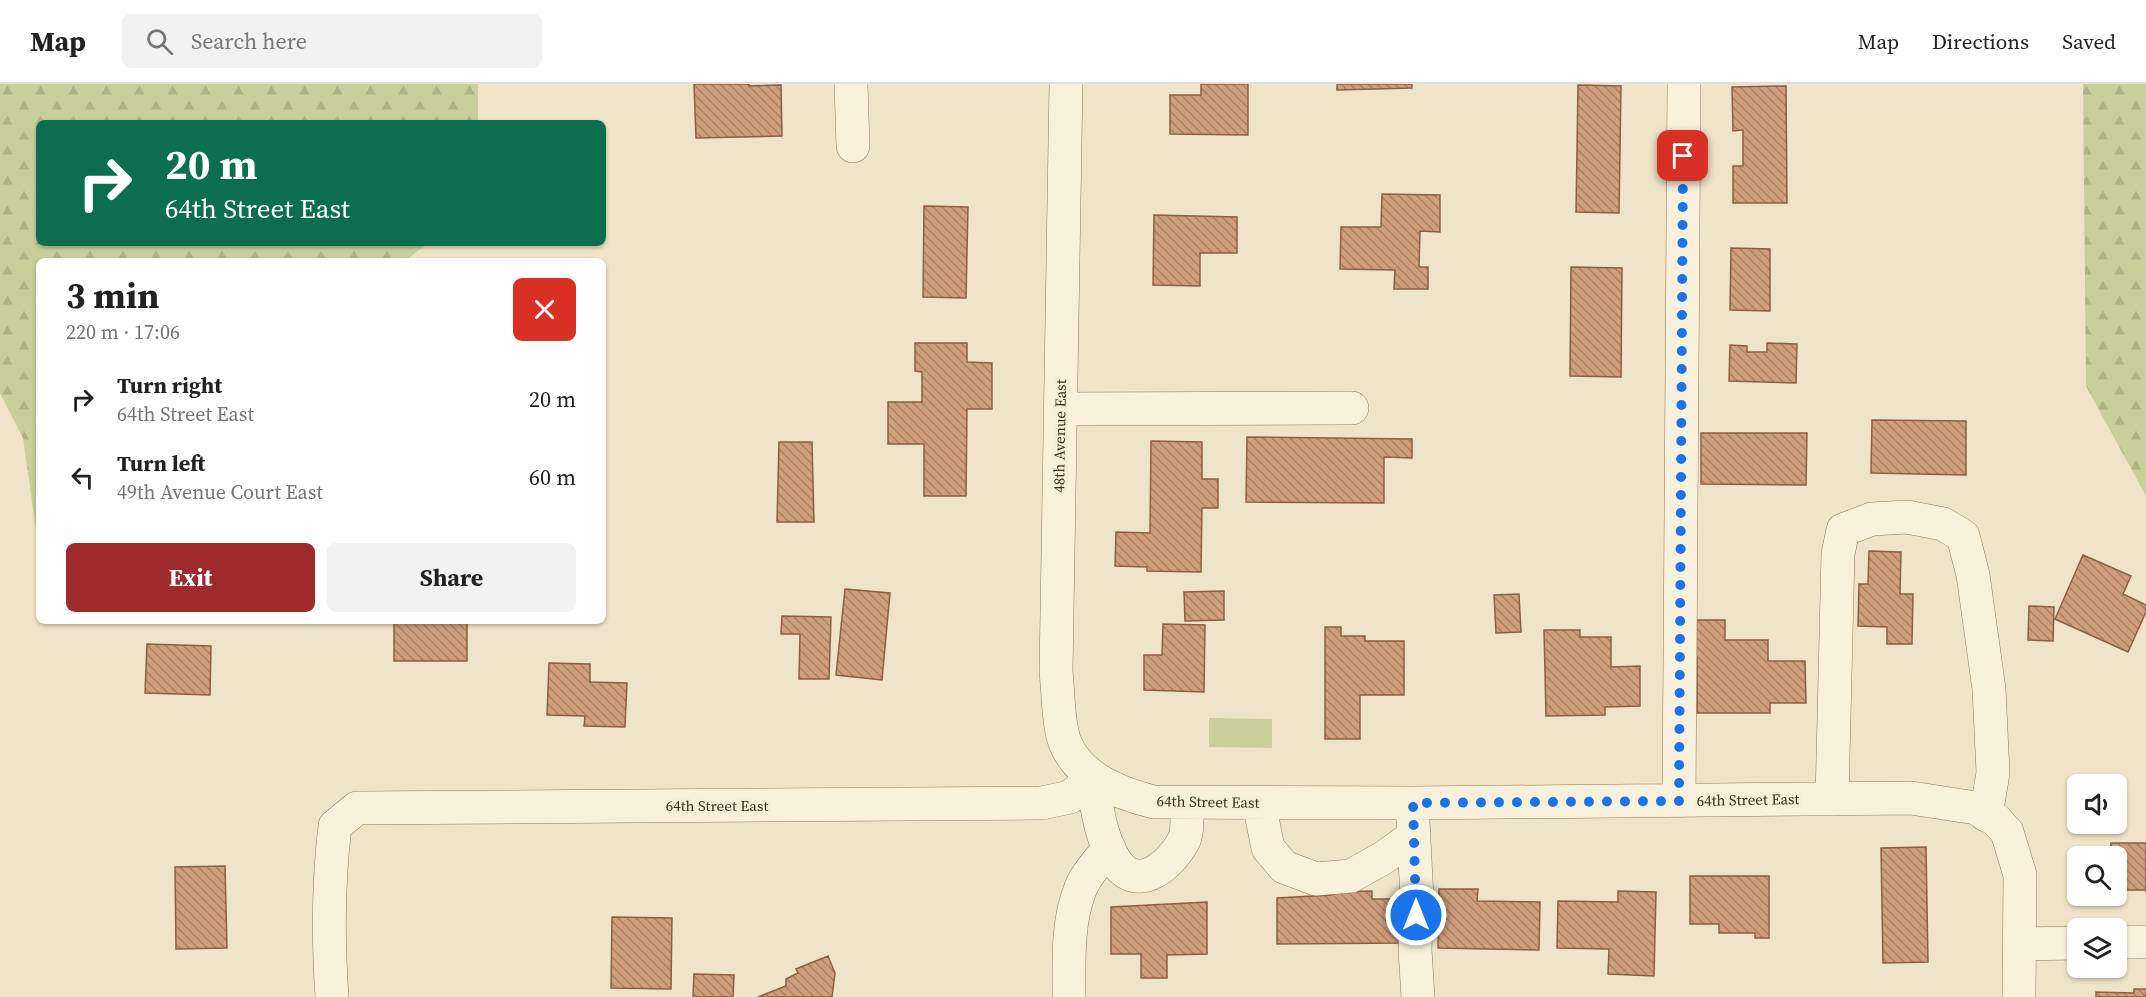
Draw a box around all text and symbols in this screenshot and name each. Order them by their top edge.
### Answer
search box [122,14,542,68]
text: Map [30,22,86,60]
icon: search [143,25,176,58]
text: Search here [191,26,307,56]
text: Map [1858,27,1899,56]
text: Directions [1932,27,2029,56]
text: Saved [2062,27,2116,56]
pin [1657,130,1708,181]
text: 20 m [165,135,258,193]
icon: arrive [1666,139,1699,172]
icon: right [66,144,144,222]
text: 64th Street East [165,190,350,227]
text: 3 min [66,271,159,320]
button: close [513,278,576,341]
text: 220 m · 17:06 [66,318,180,346]
text: Turn right [117,370,222,400]
street label: 48th Avenue East [1048,379,1071,493]
icon: right [66,383,99,416]
text: 20 m [529,384,576,414]
text: 64th Street East [117,400,254,428]
text: Turn left [117,448,205,478]
icon: left [66,461,99,494]
text: 60 m [529,462,576,492]
text: 49th Avenue Court East [117,478,323,506]
button: Exit [66,543,315,612]
button: Share [327,543,576,612]
map controls [2067,774,2127,978]
button: sound [2067,774,2127,834]
street label: 64th Street East [1696,788,1800,811]
street label: 64th Street East [1156,790,1260,813]
street label: 64th Street East [666,795,768,816]
button: search [2067,846,2127,906]
position arrow [1384,883,1448,947]
button: layers [2067,918,2127,978]

